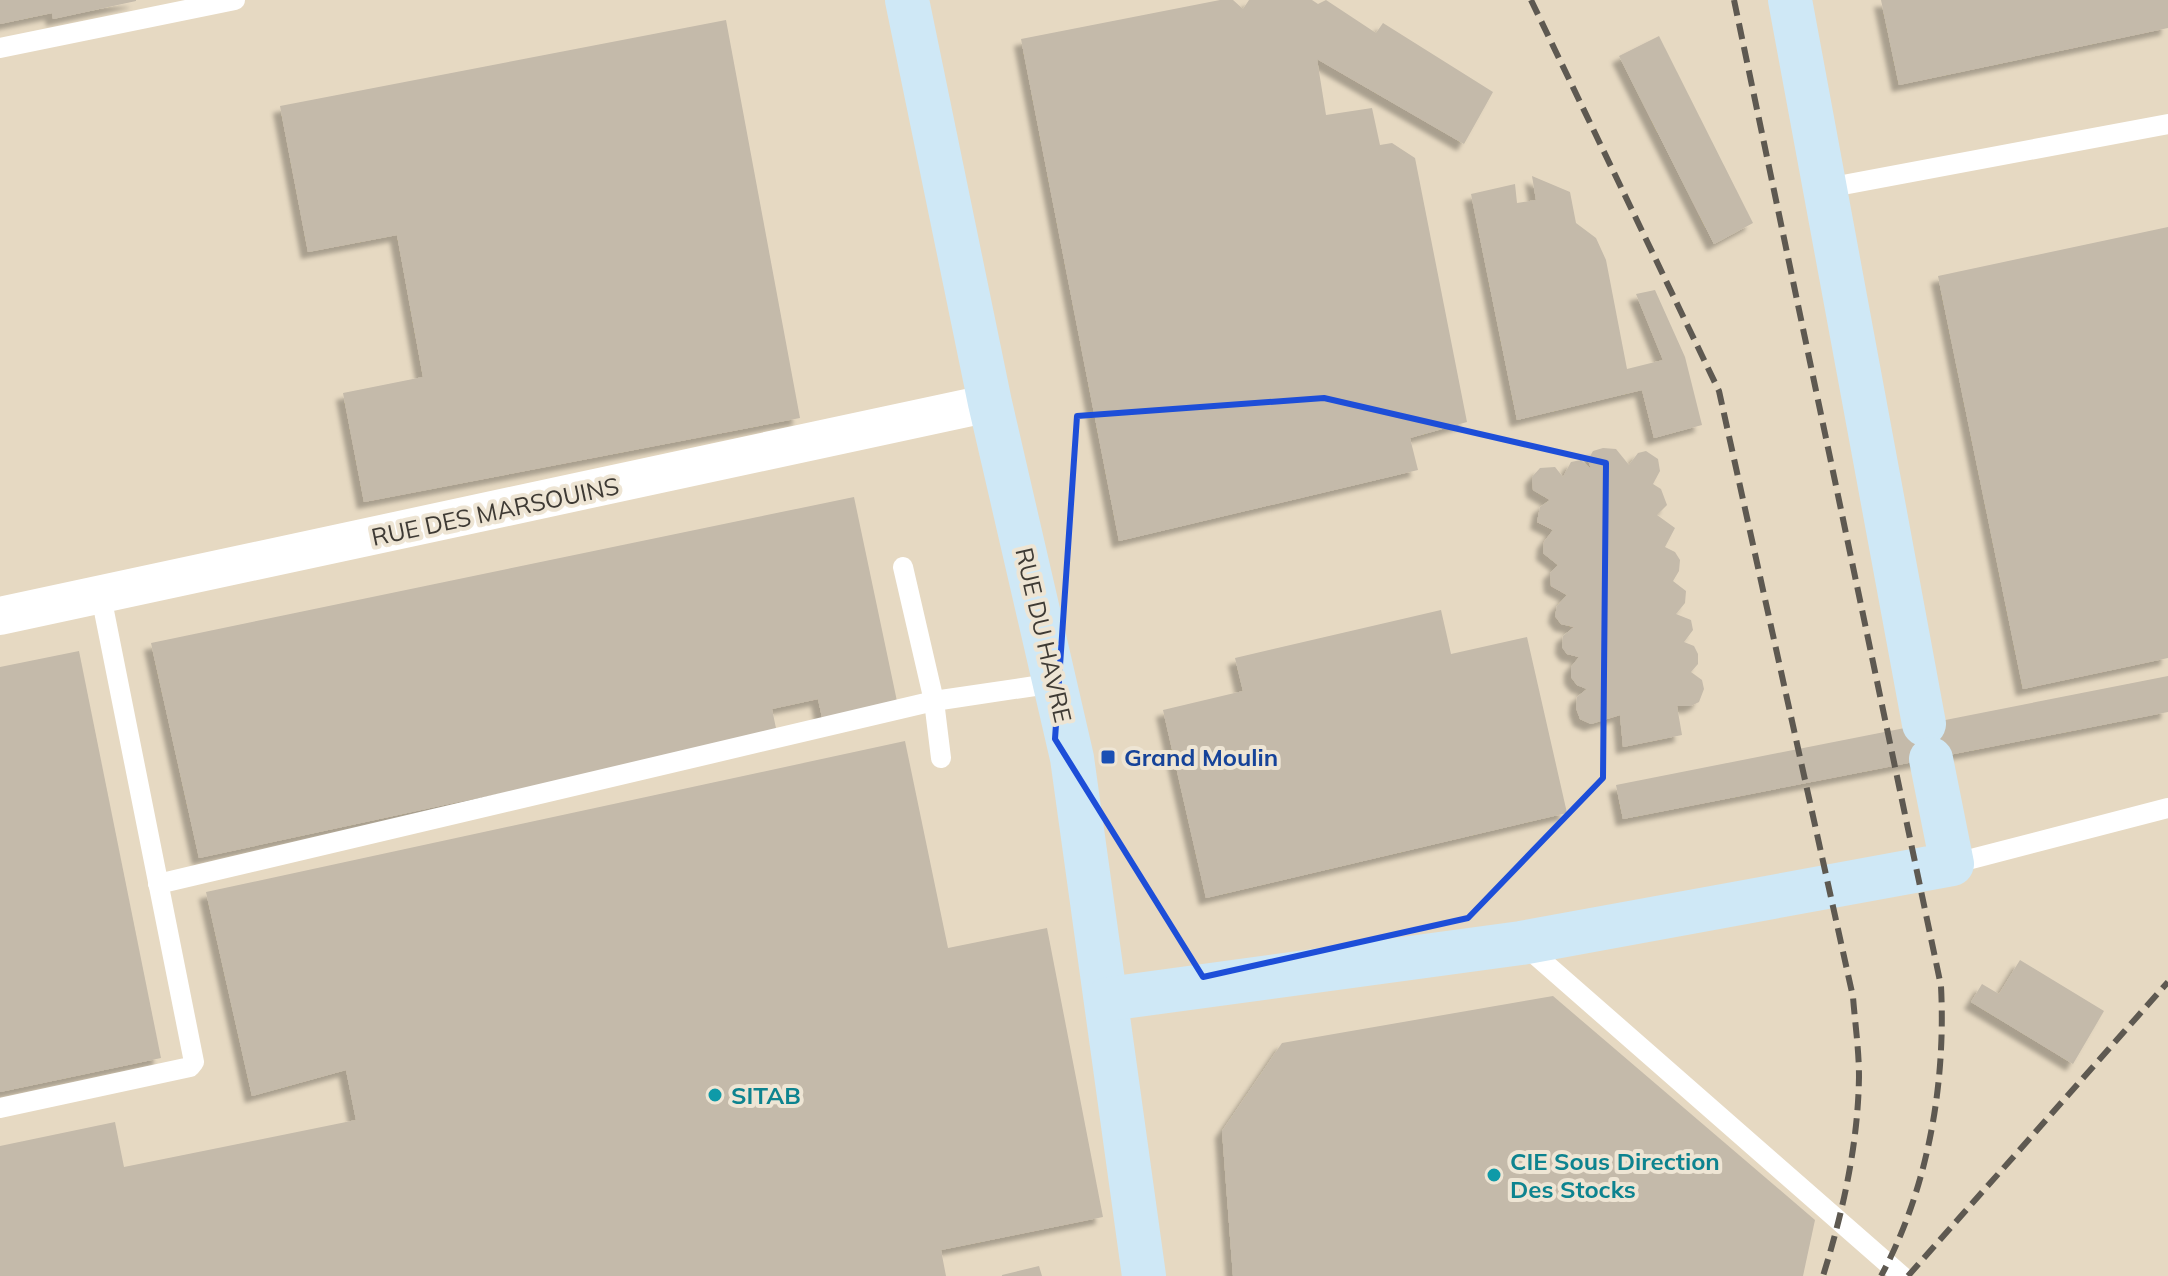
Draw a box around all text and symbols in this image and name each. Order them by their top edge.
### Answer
street label: RUE DES MARSOUINS [368,470,622,552]
street label: RUE DU HAVRE [1009,545,1079,725]
place label: Grand Moulin [1124,742,1278,772]
marker: Grand Moulin [1099,748,1117,766]
place label: SITAB [731,1080,801,1110]
marker: SITAB [706,1086,724,1104]
place label: CIE Sous Direction Des Stocks [1510,1146,1720,1204]
marker: CIE Sous Direction Des Stocks [1485,1166,1503,1184]

